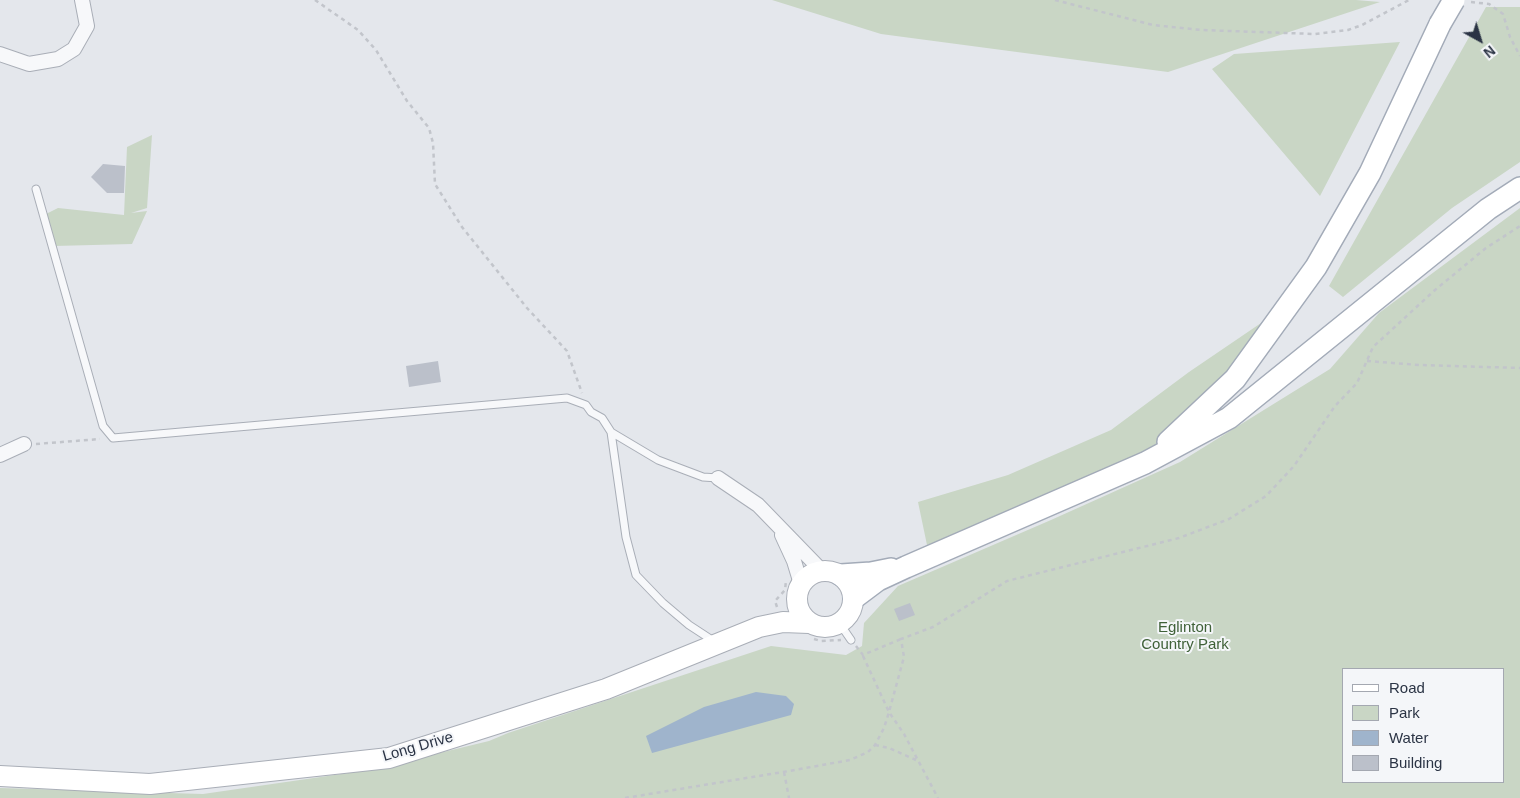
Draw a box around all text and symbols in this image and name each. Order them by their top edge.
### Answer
north arrow [1455,15,1505,65]
text: N [1480,42,1498,61]
park label: Eglinton Country Park [1141,619,1229,654]
legend [1342,668,1505,783]
text: Road [1389,679,1425,696]
text: Park [1389,704,1420,721]
street label: Long Drive [381,728,455,766]
text: Water [1389,729,1428,746]
text: Building [1389,754,1442,771]

